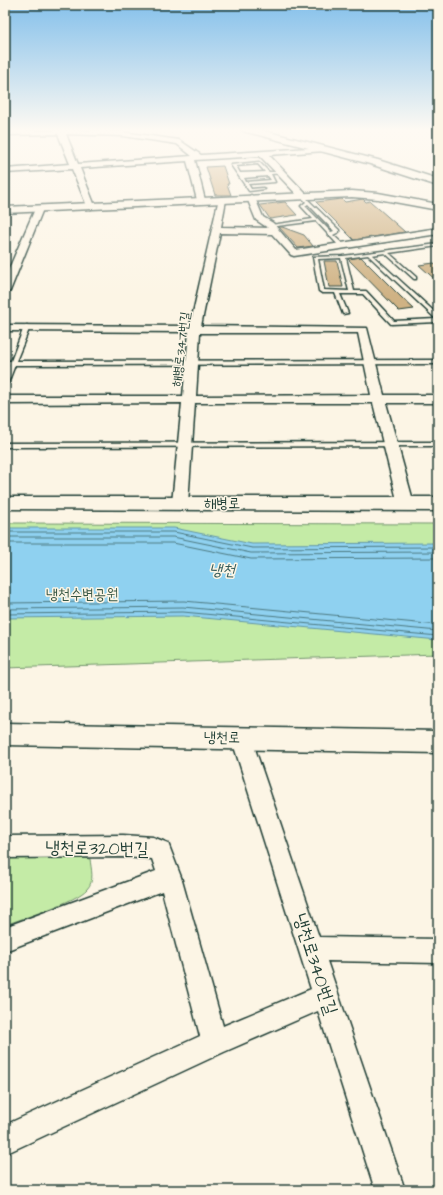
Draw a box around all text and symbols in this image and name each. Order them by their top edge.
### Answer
street label: 해병로347번길 [167,310,195,388]
street label: 해병로 [204,493,240,514]
water label: 냉천 [209,559,237,581]
park label: 냉천수변공원 [46,584,118,605]
street label: 냉천로 [204,727,240,748]
street label: 냉천로320번길 [45,835,149,862]
street label: 냉천로340번길 [287,910,344,1019]

